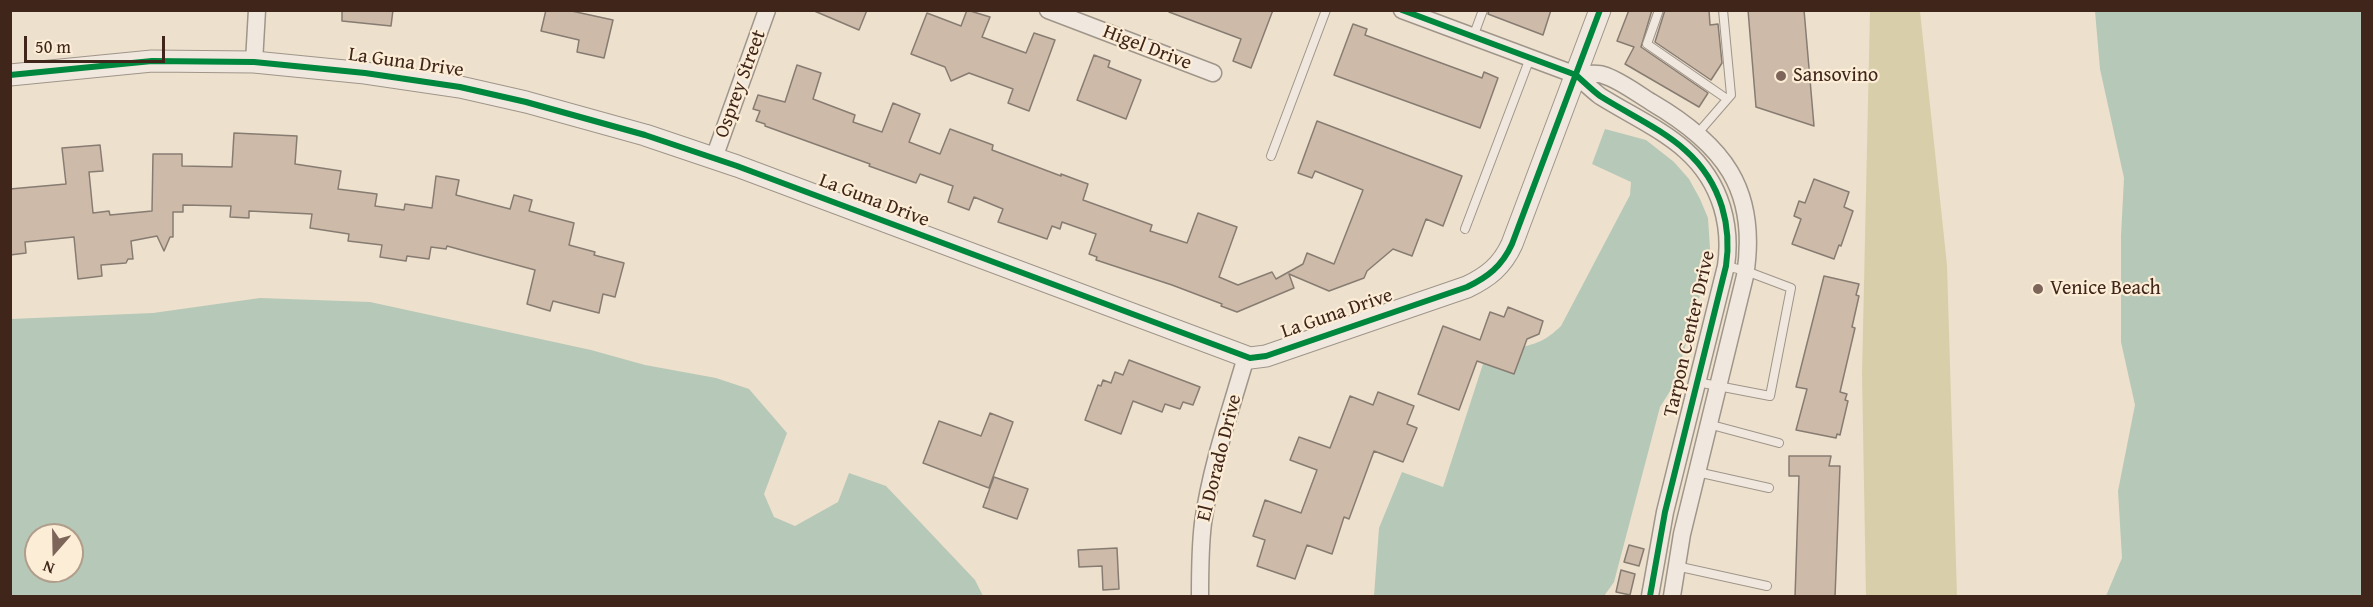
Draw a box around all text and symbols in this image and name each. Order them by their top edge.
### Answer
street label: Higel Drive [1099,20,1195,76]
scale bar [27,24,168,62]
street label: Osprey Street [710,27,772,141]
text: 50 m [35,33,71,60]
street label: La Guna Drive [347,43,465,83]
place label: Sansovino [1793,64,1878,88]
marker: Sansovino [1774,69,1788,83]
street label: La Guna Drive [815,169,933,233]
street label: Tarpon Center Drive [1659,248,1721,420]
place label: Venice Beach [2050,277,2161,301]
marker: Venice Beach [2031,282,2045,296]
street label: La Guna Drive [1278,284,1396,344]
street label: El Dorado Drive [1193,392,1247,524]
north arrow [24,523,84,583]
text: N [39,555,58,581]

